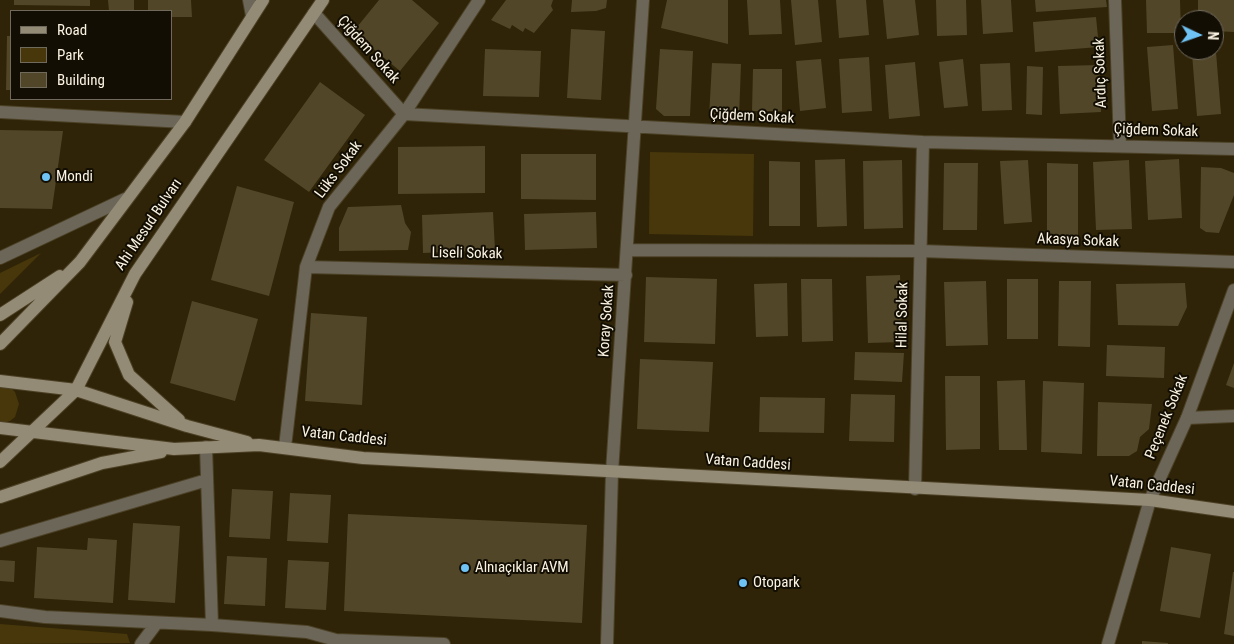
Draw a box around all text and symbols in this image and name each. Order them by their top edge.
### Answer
legend [10,10,172,100]
north arrow [1174,10,1224,60]
street label: Çiğdem Sokak [333,13,403,87]
text: Road [57,21,87,39]
text: N [1205,31,1221,40]
street label: Ardıç Sokak [1091,37,1111,109]
text: Park [57,46,84,64]
text: Building [57,71,105,89]
street label: Çiğdem Sokak [709,106,795,128]
street label: Çiğdem Sokak [1113,121,1199,141]
street label: Lüks Sokak [312,138,366,202]
place label: Mondi [56,168,93,186]
marker: Mondi [40,171,52,183]
street label: Ahi Mesud Bulvarı [112,176,186,274]
street label: Akasya Sokak [1037,231,1119,251]
street label: Liseli Sokak [431,244,503,264]
street label: Hilal Sokak [893,282,913,348]
street label: Koray Sokak [595,284,619,358]
street label: Peçenek Sokak [1142,372,1192,462]
street label: Vatan Caddesi [301,424,387,450]
street label: Vatan Caddesi [705,451,791,475]
street label: Vatan Caddesi [1109,473,1195,499]
place label: Alnıaçıklar AVM [475,559,569,577]
marker: Alnıaçıklar AVM [459,562,471,574]
place label: Otopark [753,574,800,592]
marker: Otopark [737,577,749,589]

